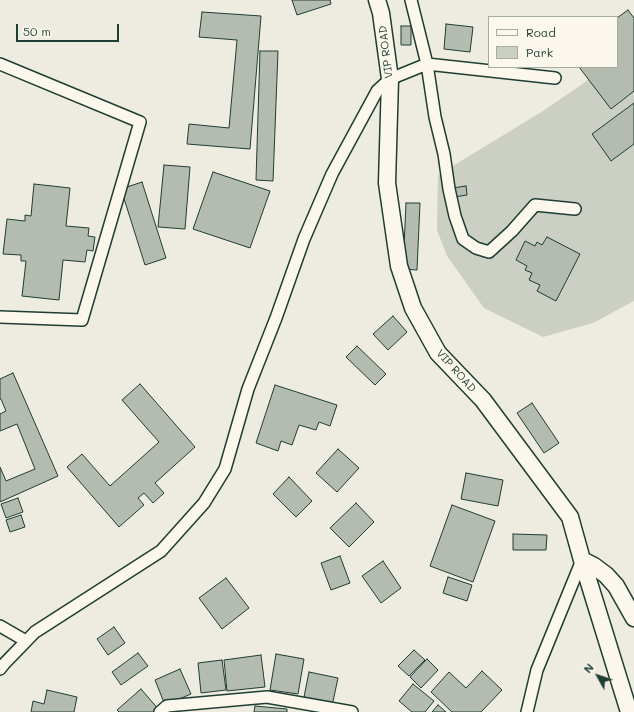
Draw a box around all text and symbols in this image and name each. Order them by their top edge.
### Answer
scale bar [18,16,121,42]
legend [488,16,618,68]
text: 50 m [23,23,51,39]
text: Road [526,24,556,40]
street label: VIP ROAD [376,25,396,79]
text: Park [526,44,553,60]
street label: VIP ROAD [433,347,479,395]
north arrow [578,656,618,696]
text: N [580,660,597,676]

